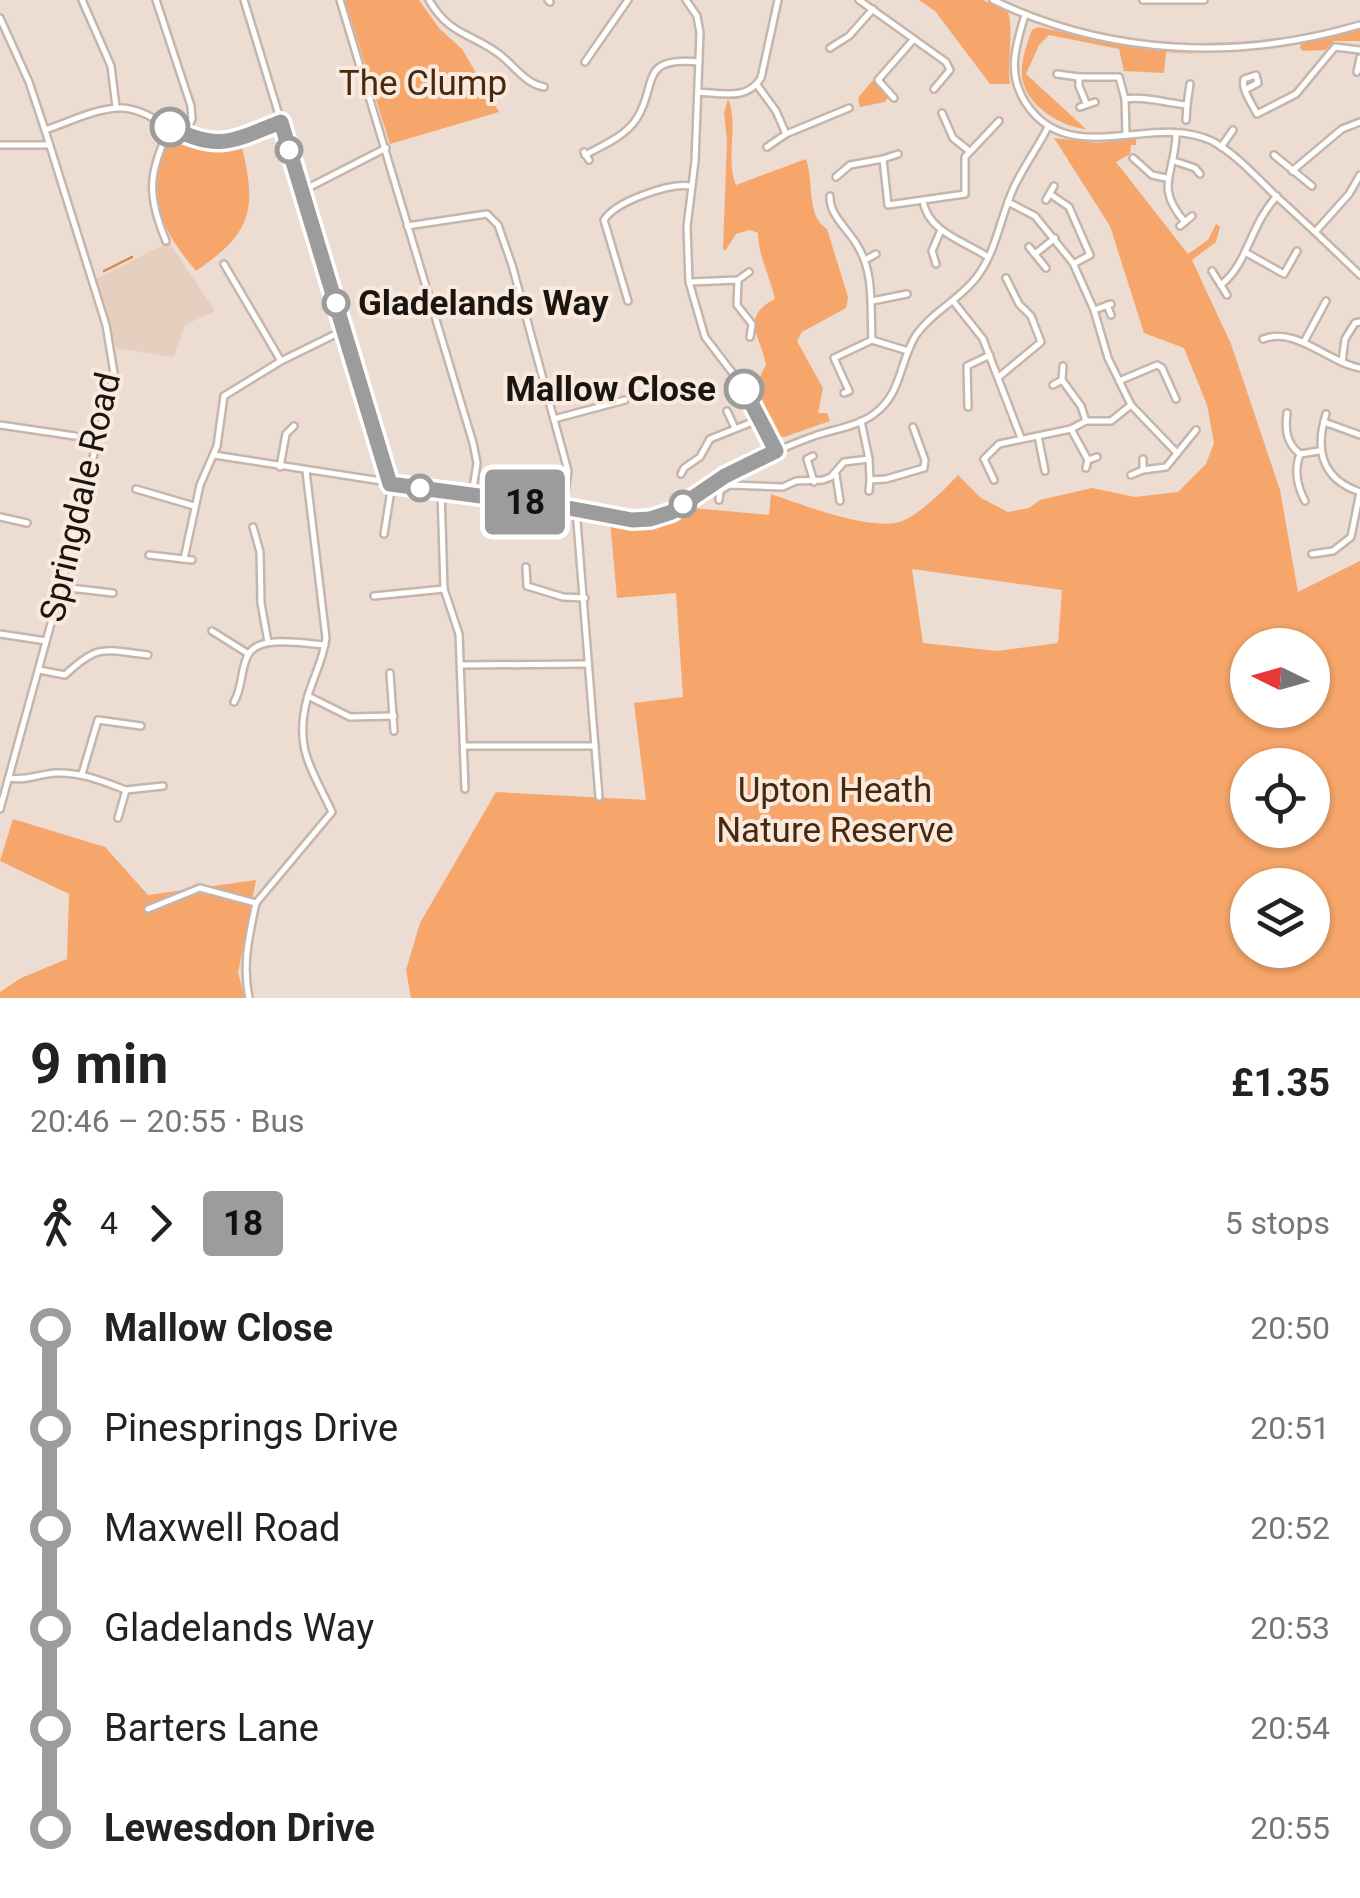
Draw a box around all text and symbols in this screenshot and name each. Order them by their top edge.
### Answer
park label: The Clump [339,63,507,104]
unlabelled marker [151,108,189,146]
unlabelled marker [276,137,302,163]
place label: Gladelands Way [358,283,609,324]
marker: Gladelands Way [323,290,349,316]
street label: Springdale Road [32,368,129,626]
place label: Mallow Close [505,369,716,410]
marker: Mallow Close [725,370,763,408]
line badge: 18 [480,470,570,534]
unlabelled marker [407,475,433,501]
text: 18 [505,482,545,523]
unlabelled marker [670,491,696,517]
north arrow [1230,628,1330,728]
map controls [1230,628,1330,968]
button: locate [1230,748,1330,848]
park label: Upton Heath Nature Reserve [716,770,954,851]
button: layers [1230,868,1330,968]
text: 9 min [30,1032,168,1096]
text: £1.35 [1231,1061,1330,1105]
text: 20:46 – 20:55 · Bus [30,1102,305,1140]
icon: walk [30,1196,85,1251]
icon: forward [133,1196,188,1251]
text: 18 [223,1203,263,1244]
text: 4 [100,1204,118,1242]
text: 5 stops [1225,1204,1330,1242]
text: Mallow Close [104,1306,333,1350]
text: 20:50 [1250,1309,1330,1347]
text: Pinesprings Drive [104,1406,398,1450]
text: 20:51 [1250,1409,1330,1447]
text: Maxwell Road [104,1506,341,1550]
text: 20:52 [1250,1509,1330,1547]
text: Gladelands Way [104,1606,374,1650]
text: 20:53 [1250,1609,1330,1647]
text: Barters Lane [104,1706,319,1750]
text: 20:54 [1250,1709,1330,1747]
text: Lewesdon Drive [104,1806,375,1850]
text: 20:55 [1250,1809,1330,1847]

